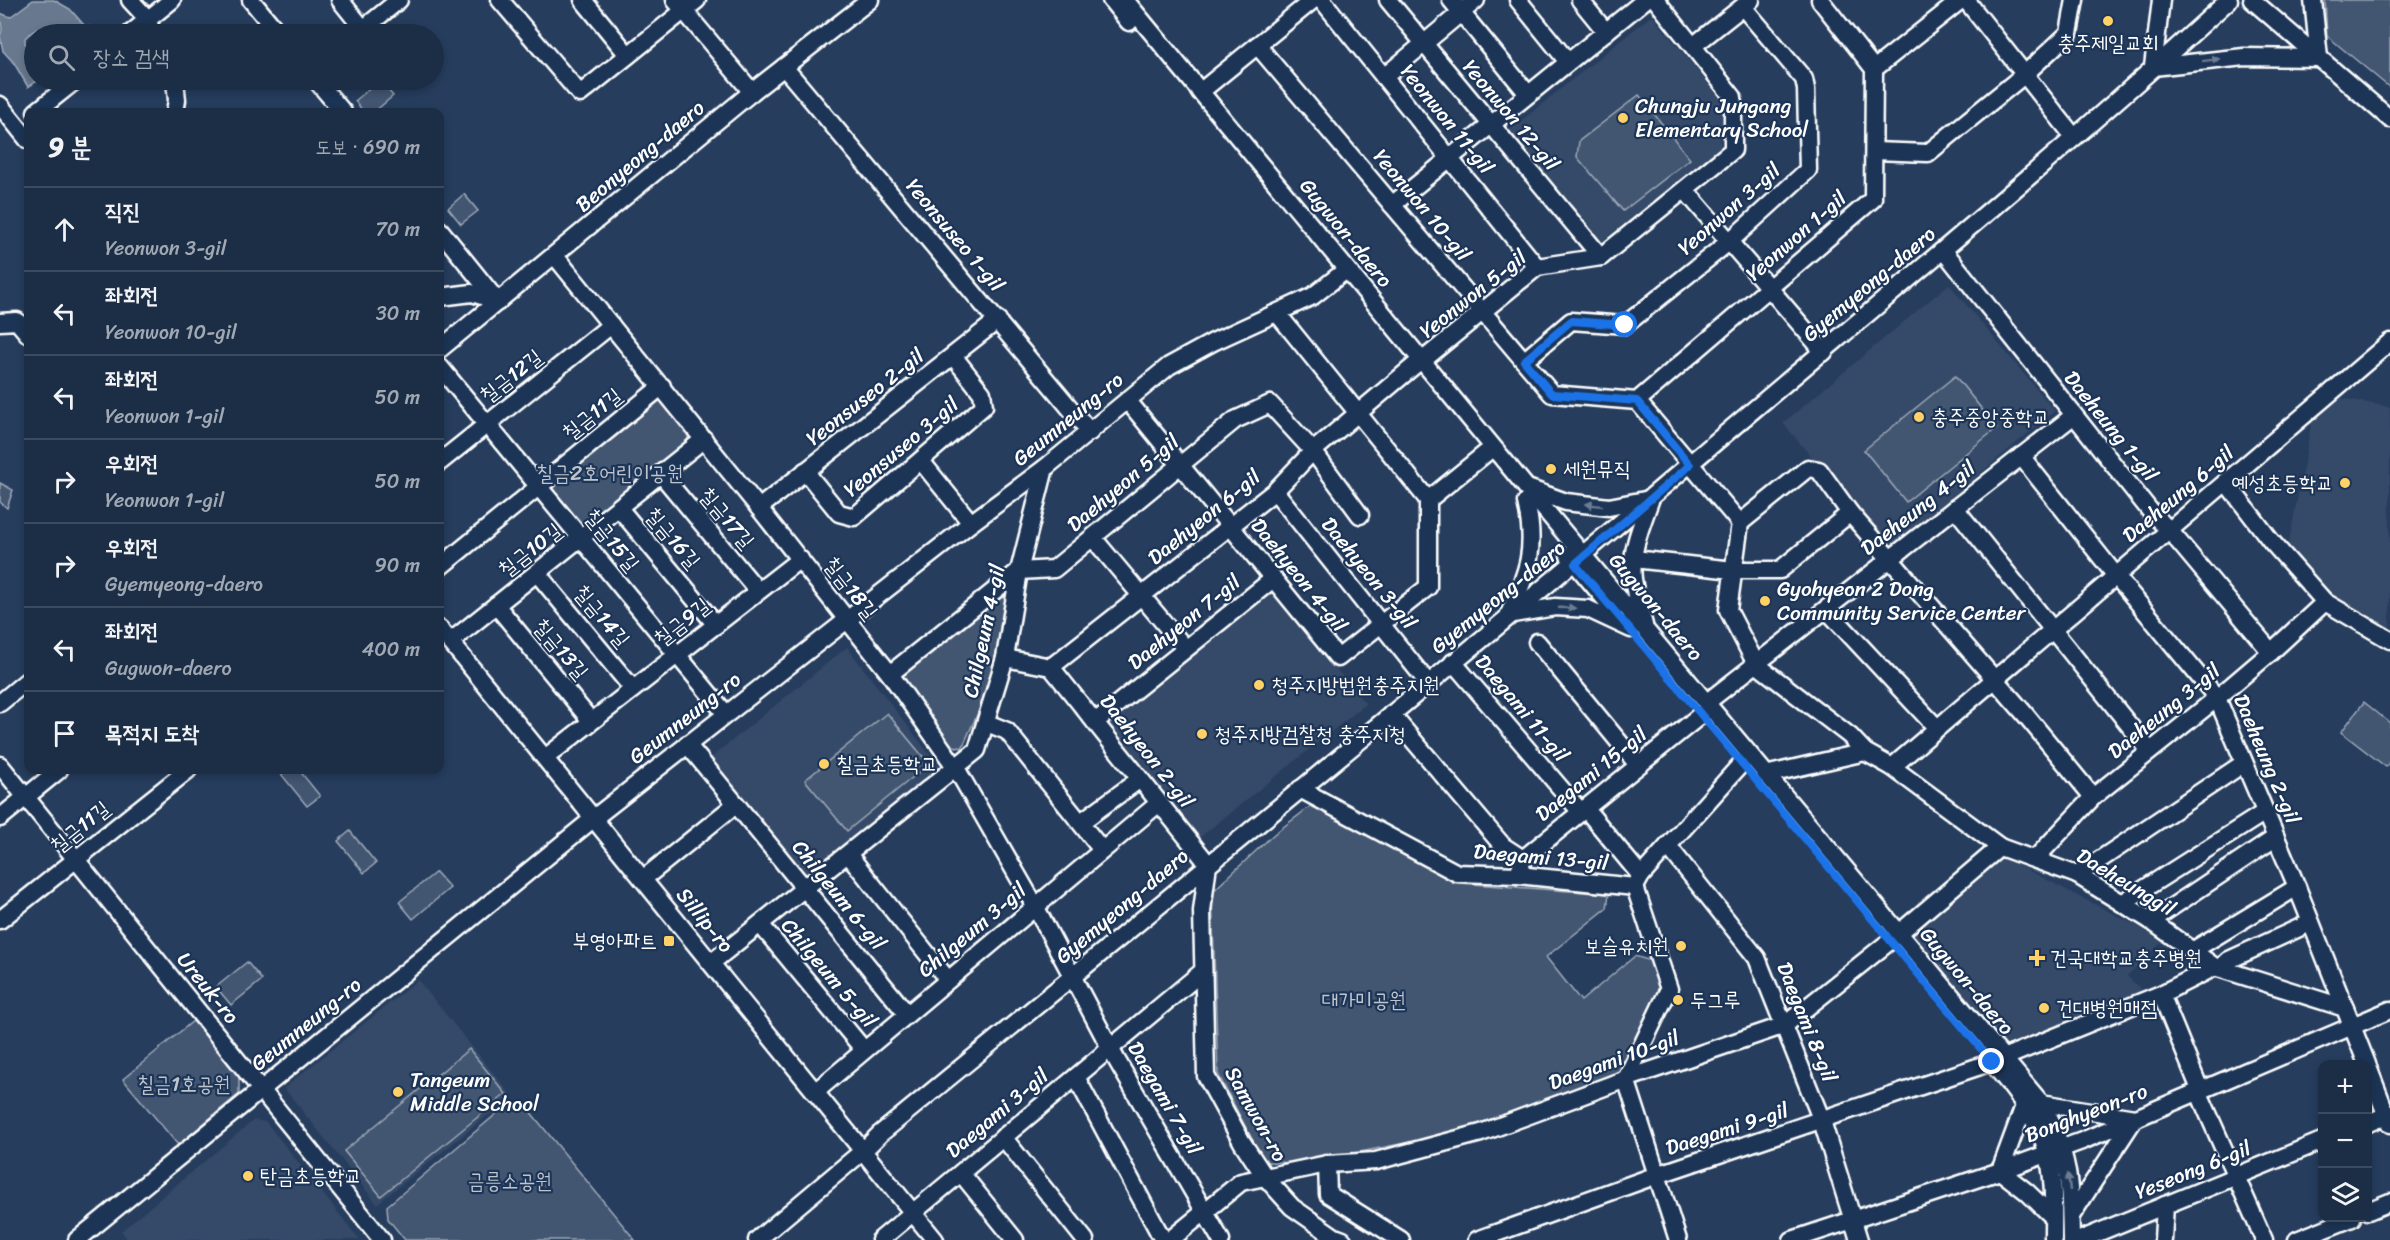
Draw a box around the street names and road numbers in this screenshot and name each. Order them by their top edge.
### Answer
street label: Yeonwon 12-gil [1452,50,1570,181]
street label: Yeonwon 11-gil [1390,55,1505,184]
street label: Beonyeong-daero [566,90,714,222]
street label: Yeonwon 10-gil [1363,140,1482,271]
street label: Yeonwon 3-gil [1668,152,1790,265]
street label: Yeonsuseo 1-gil [896,169,1015,302]
street label: Gugwon-daero [1289,169,1403,297]
street label: Yeonwon 1-gil [1736,180,1856,291]
street label: Gyemyeong-daero [1793,216,1945,352]
street label: Yeonwon 5-gil [1411,239,1536,349]
street label: Yeonsuseo 2-gil [797,337,934,456]
street label: 칠금12길 [471,339,551,413]
street label: Geumneung-ro [1004,362,1133,476]
street label: Daeheung 1-gil [2054,362,2169,491]
street label: 칠금11길 [553,378,631,450]
street label: Yeonsuseo 3-gil [834,386,968,507]
street label: Daehyeon 5-gil [1058,423,1189,542]
street label: Daeheung 6-gil [2113,435,2244,553]
street label: Daeheung 4-gil [1852,450,1985,566]
street label: Daehyeon 6-gil [1139,458,1270,575]
street label: 칠금17길 [689,478,765,558]
street label: 칠금16길 [635,498,711,578]
street label: 칠금15길 [574,500,650,580]
street label: Daehyeon 3-gil [1311,508,1428,639]
street label: Daehyeon 4-gil [1241,509,1358,642]
street label: 칠금10길 [490,513,571,587]
street label: Gyemyeong-daero [1422,530,1574,664]
street label: Gugwon-daero [1599,544,1713,670]
street label: 칠금18길 [814,548,888,628]
street label: Chilgeum 4-gil [951,560,1017,701]
street label: Daehyeon 7-gil [1119,563,1250,680]
street label: 칠금14길 [564,576,640,656]
street label: 칠금9길 [645,587,719,657]
street label: 칠금13길 [524,610,599,689]
street label: Daegami 11-gil [1465,645,1580,772]
street label: Daeheung 3-gil [2099,652,2230,769]
street label: Geumneung-ro [620,661,750,775]
street label: Daehyeon 2-gil [1090,685,1205,818]
street label: Daeheung 2-gil [2223,688,2312,831]
street label: Daegami 15-gil [1526,716,1657,832]
street label: 칠금11길 [41,791,119,863]
street label: Chilgeum 6-gil [782,831,897,960]
street label: Daegami 13-gil [1472,832,1611,882]
street label: Daeheunggil [2069,837,2184,927]
street label: Gyemyeong-daero [1046,838,1198,974]
street label: Chilgeum 3-gil [909,872,1036,988]
street label: Sillip-ro [666,878,744,962]
street label: Chilgeum 5-gil [771,909,888,1038]
street label: Gugwon-daero [1910,918,2024,1044]
street label: Ureuk-ro [167,943,249,1033]
street label: Daegami 8-gil [1766,956,1849,1089]
street label: Geumneung-ro [242,967,371,1081]
street label: Daegami 10-gil [1543,1018,1686,1101]
street label: Daegami 7-gil [1117,1034,1214,1163]
street label: Daegami 3-gil [936,1057,1058,1168]
street label: Samwon-ro [1214,1059,1298,1169]
street label: Bonghyeon-ro [2019,1072,2153,1154]
street label: Daegami 9-gil [1661,1091,1794,1167]
street label: Yeseong 6-gil [2129,1129,2258,1211]

